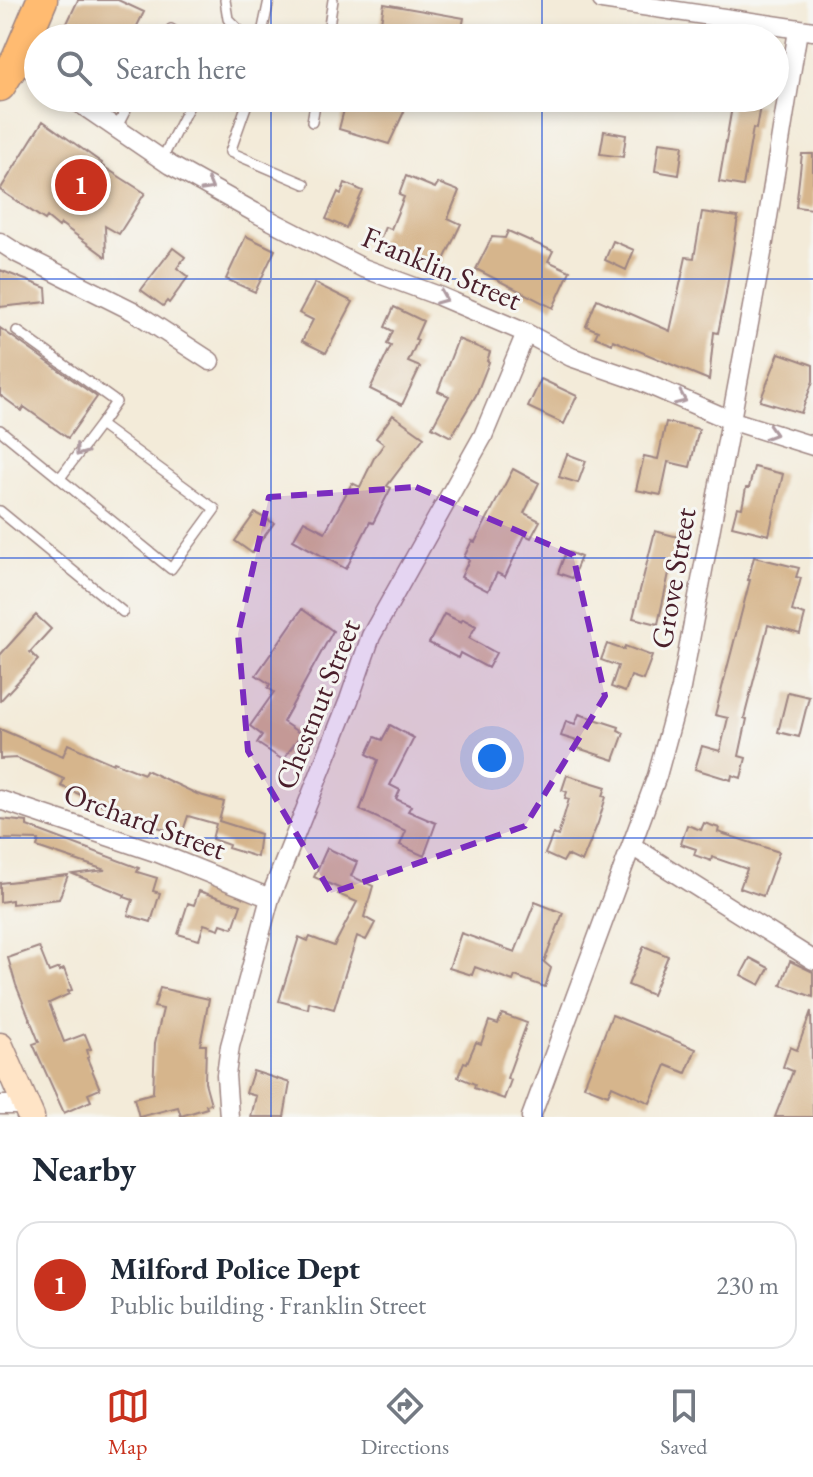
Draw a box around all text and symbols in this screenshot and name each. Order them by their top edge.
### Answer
search box [24,24,789,112]
icon: search [52,46,96,90]
text: Search here [116,49,246,88]
pin: 1 [55,155,107,215]
one-way arrow [199,176,213,192]
street label: Franklin Street [356,217,528,319]
one-way arrow [434,288,448,304]
one-way arrow [673,389,687,405]
one-way arrow [764,424,778,440]
one-way arrow [75,443,90,457]
street label: Grove Street [641,504,705,651]
street label: Chestnut Street [265,612,369,795]
your location [472,738,512,778]
street label: Orchard Street [59,774,232,869]
text: Nearby [32,1147,136,1191]
text: Milford Police Dept [110,1249,360,1288]
text: 1 [53,1268,67,1302]
text: 230 m [716,1268,779,1302]
text: Public building · Franklin Street [110,1288,426,1322]
tab: Map [106,1384,150,1461]
tab: Directions [361,1384,449,1461]
tab: Saved [660,1384,707,1461]

